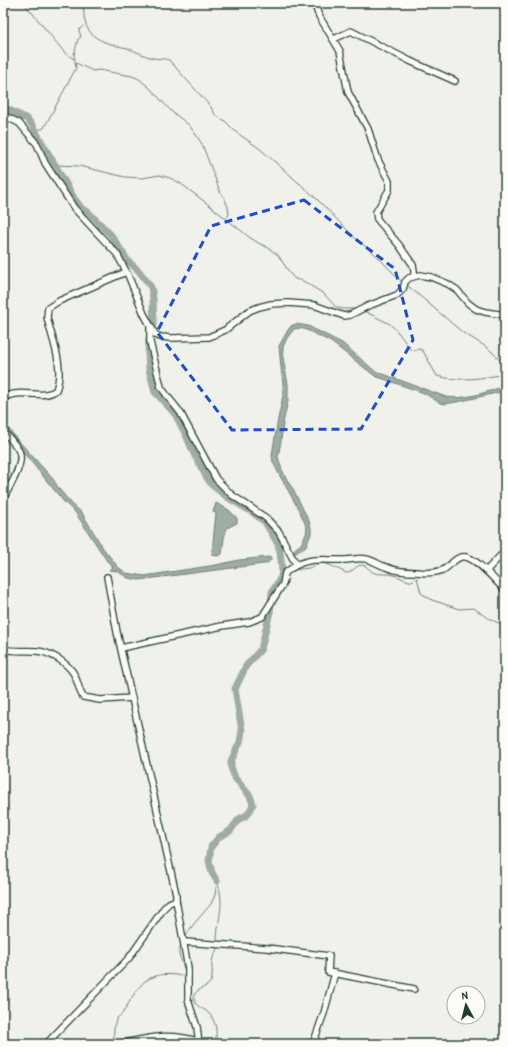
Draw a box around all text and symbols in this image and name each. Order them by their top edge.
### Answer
north arrow [446,985,486,1025]
text: N [461,988,469,1002]

